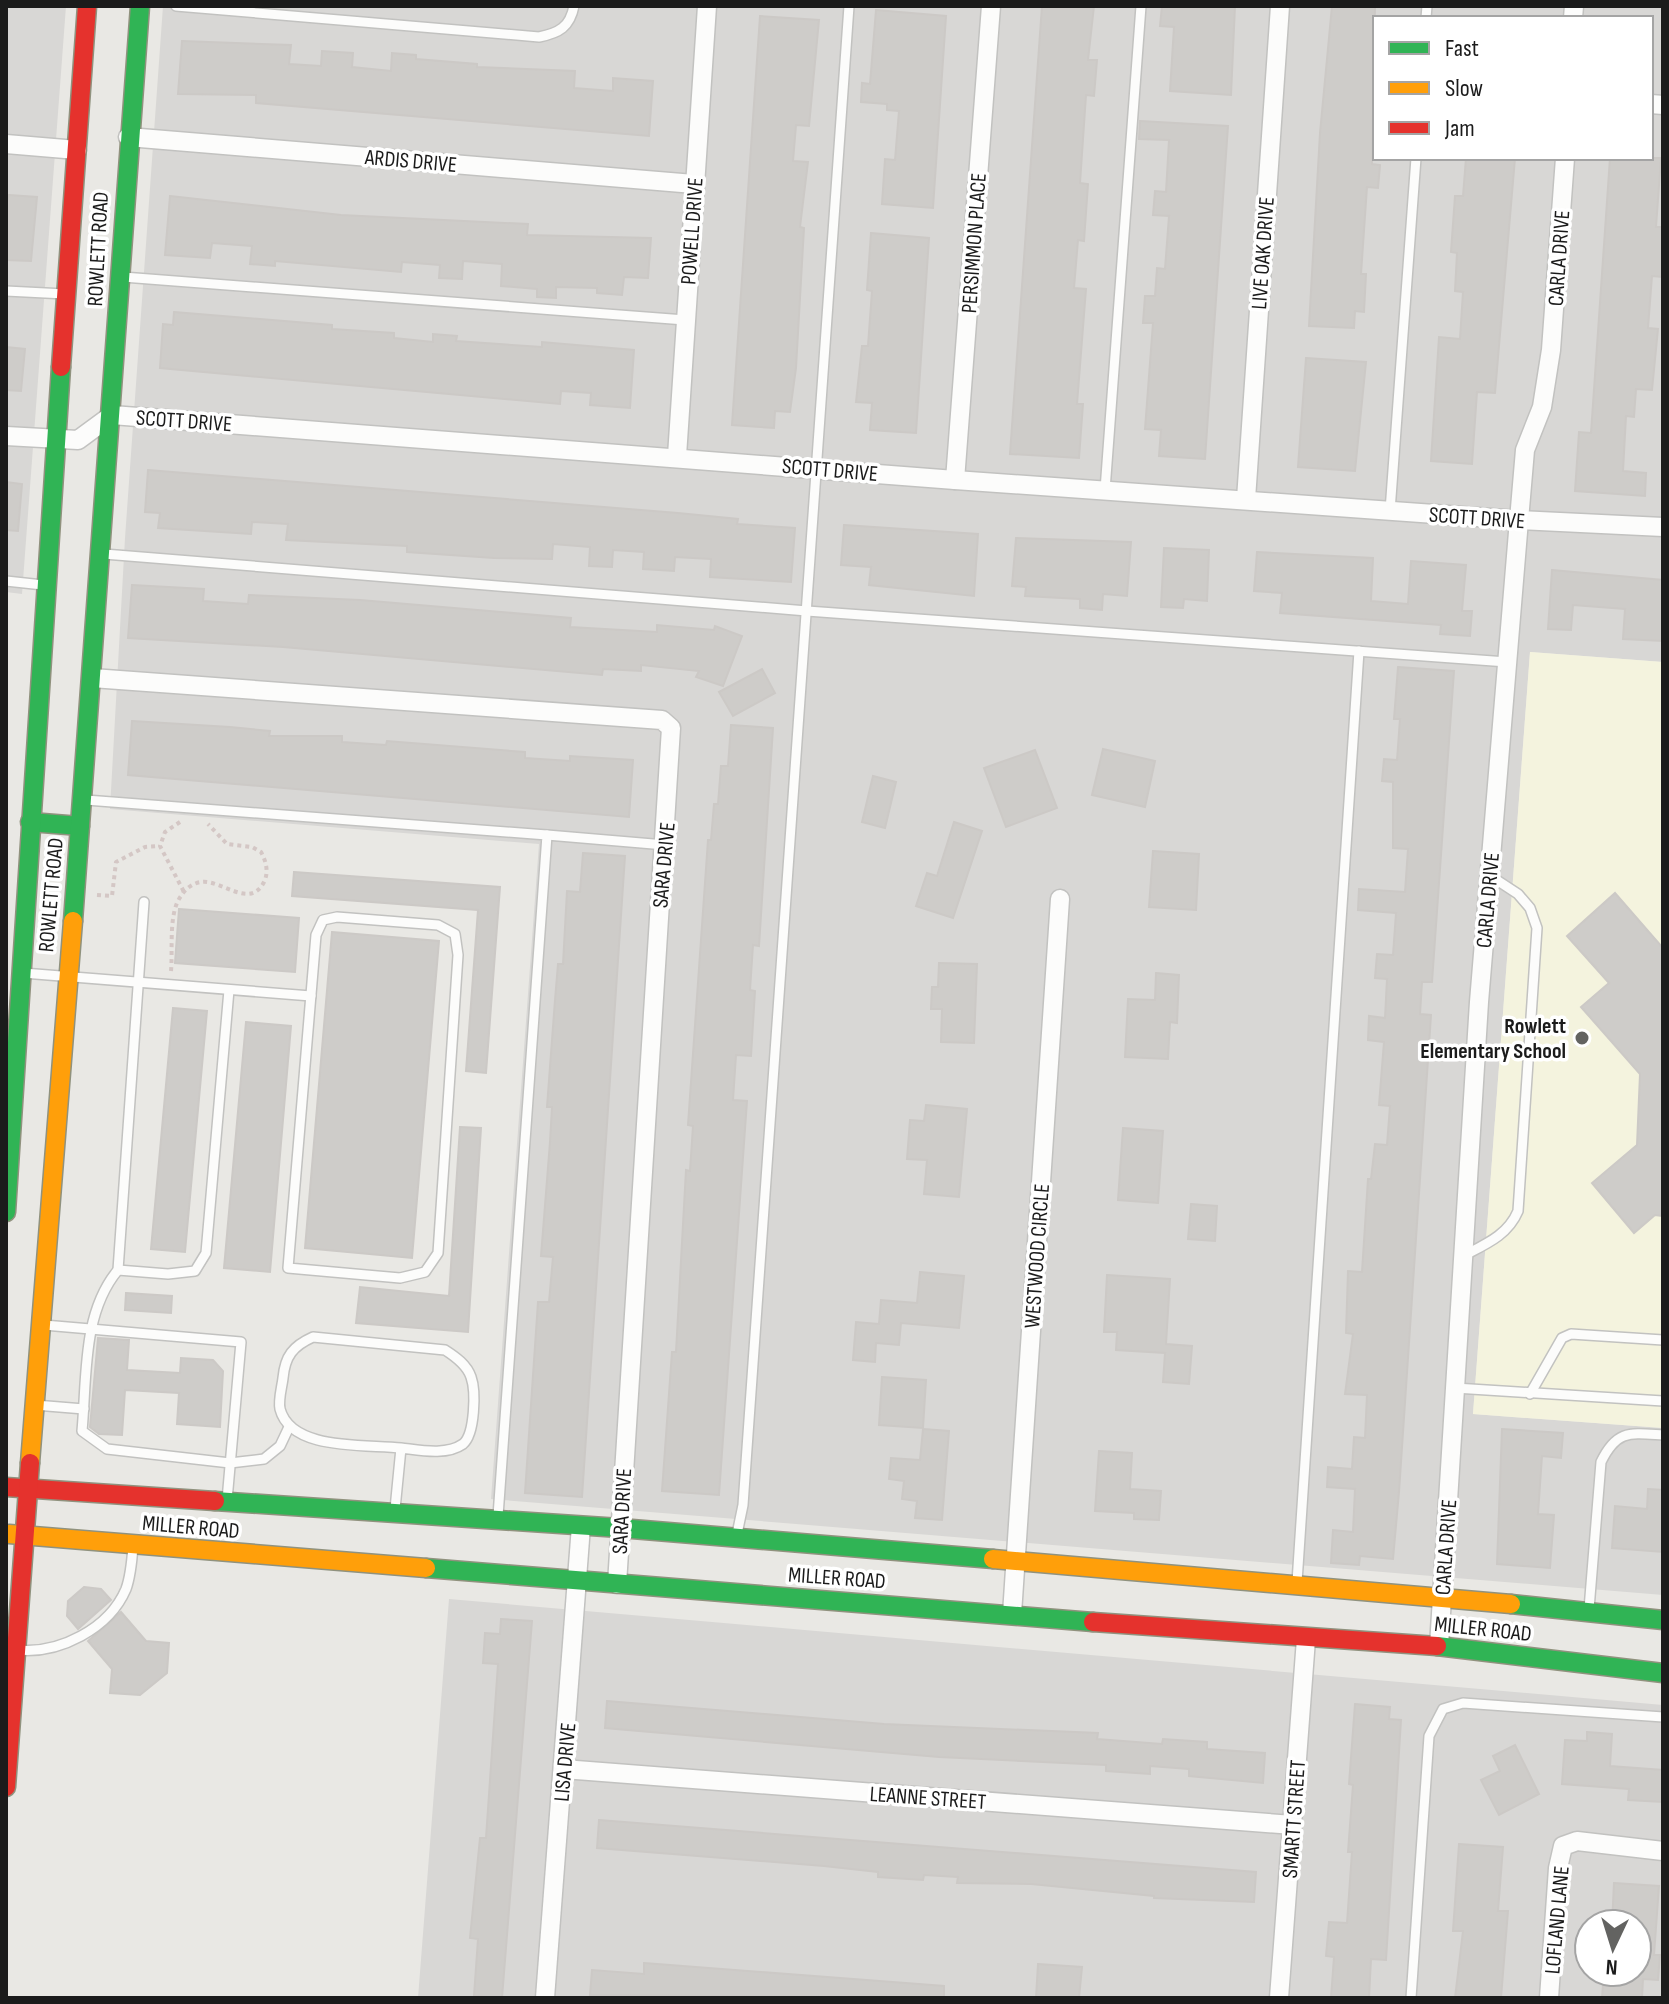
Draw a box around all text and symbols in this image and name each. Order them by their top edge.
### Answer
legend [1373,16,1653,160]
text: Fast [1445,34,1479,63]
text: Slow [1445,74,1483,103]
text: Jam [1444,114,1475,143]
street label: ARDIS DRIVE [363,144,458,179]
street label: PERSIMMON PLACE [956,172,993,314]
street label: POWELL DRIVE [675,177,710,286]
street label: ROWLETT ROAD [82,191,115,307]
street label: LIVE OAK DRIVE [1246,196,1281,310]
street label: CARLA DRIVE [1543,209,1576,307]
street label: SCOTT DRIVE [135,405,233,438]
street label: SCOTT DRIVE [781,453,879,488]
street label: SCOTT DRIVE [1428,502,1526,535]
street label: SARA DRIVE [647,821,682,909]
street label: ROWLETT ROAD [33,837,70,953]
street label: CARLA DRIVE [1471,851,1506,949]
place label: Rowlett Elementary School [1420,1013,1566,1065]
marker: Rowlett Elementary School [1573,1029,1591,1047]
street label: WESTWOOD CIRCLE [1019,1183,1056,1329]
street label: SARA DRIVE [607,1467,638,1555]
street label: CARLA DRIVE [1430,1498,1463,1596]
street label: MILLER ROAD [141,1510,241,1545]
street label: MILLER ROAD [787,1562,886,1595]
street label: MILLER ROAD [1433,1611,1533,1648]
street label: LISA DRIVE [549,1721,582,1803]
street label: SMARTT STREET [1277,1759,1312,1879]
street label: LEANNE STREET [869,1781,987,1816]
street label: LOFLAND LANE [1539,1865,1576,1975]
north arrow [1573,1908,1653,1988]
text: N [1605,1953,1619,1980]

